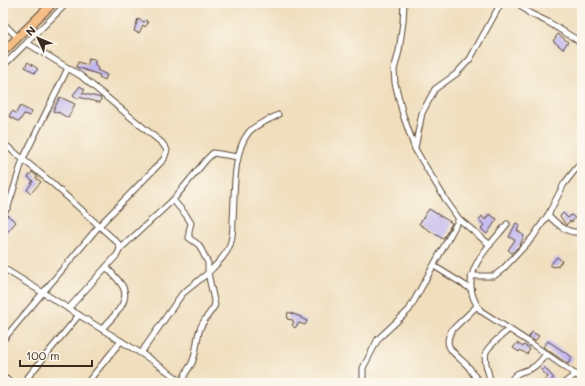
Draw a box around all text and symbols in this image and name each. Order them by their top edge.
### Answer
north arrow [18,18,58,58]
text: N [22,22,39,39]
scale bar [20,342,92,368]
text: 100 m [26,347,60,363]

